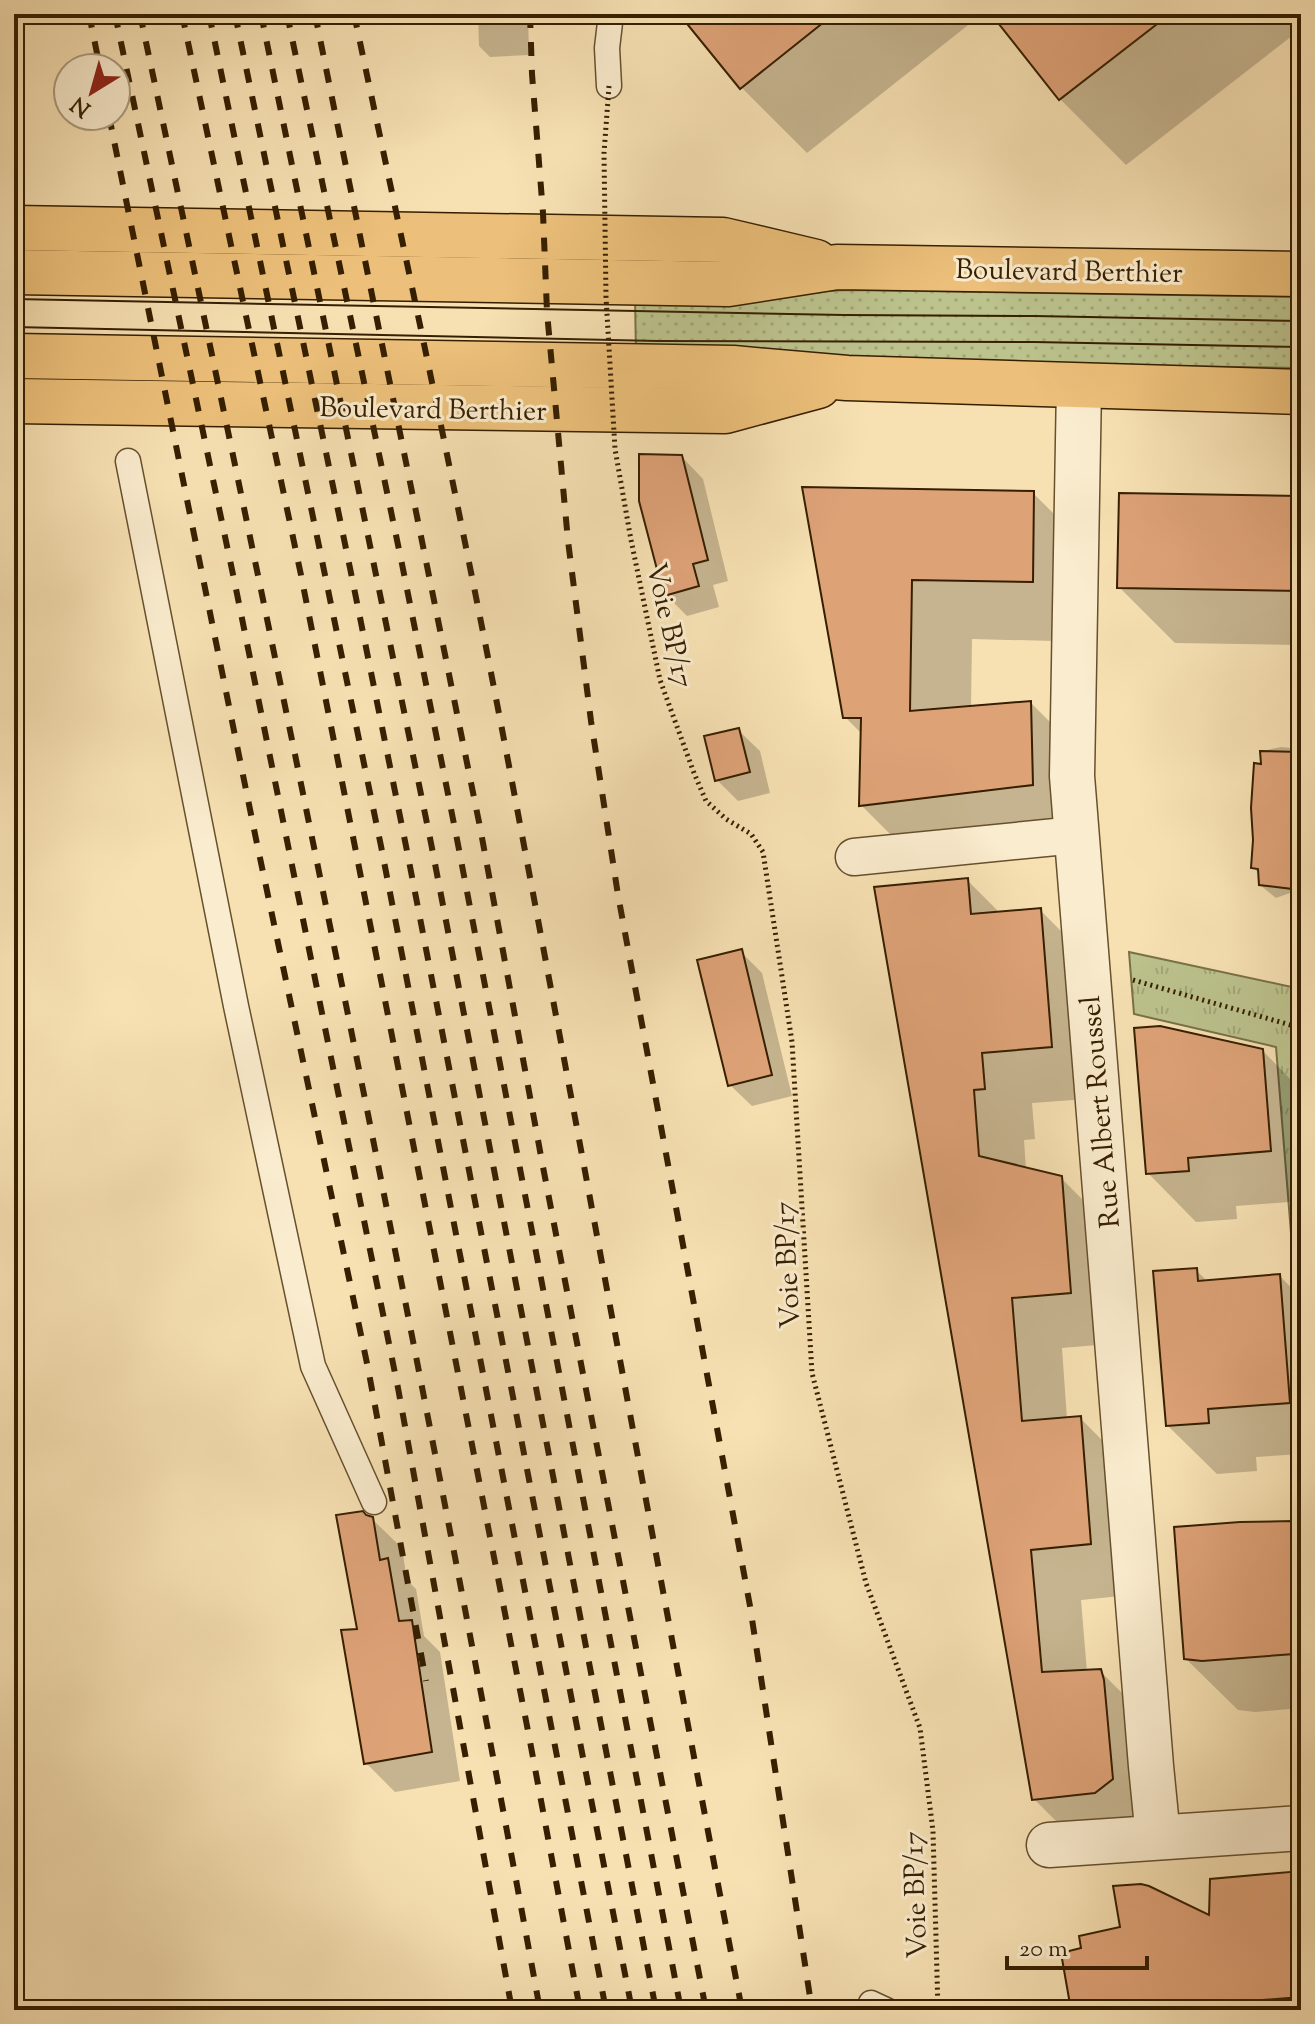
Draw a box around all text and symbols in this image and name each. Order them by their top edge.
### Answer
north arrow [52,52,132,132]
text: N [65,87,98,124]
street label: Boulevard Berthier [955,251,1183,295]
street label: Boulevard Berthier [319,389,547,433]
street label: Voie BP/17 [634,559,702,692]
street label: Rue Albert Roussel [1072,994,1132,1230]
street label: Voie BP/17 [766,1200,812,1329]
street label: Voie BP/17 [895,1831,939,1959]
scale bar [1007,1920,1147,1970]
text: 20 m [1019,1933,1068,1967]

